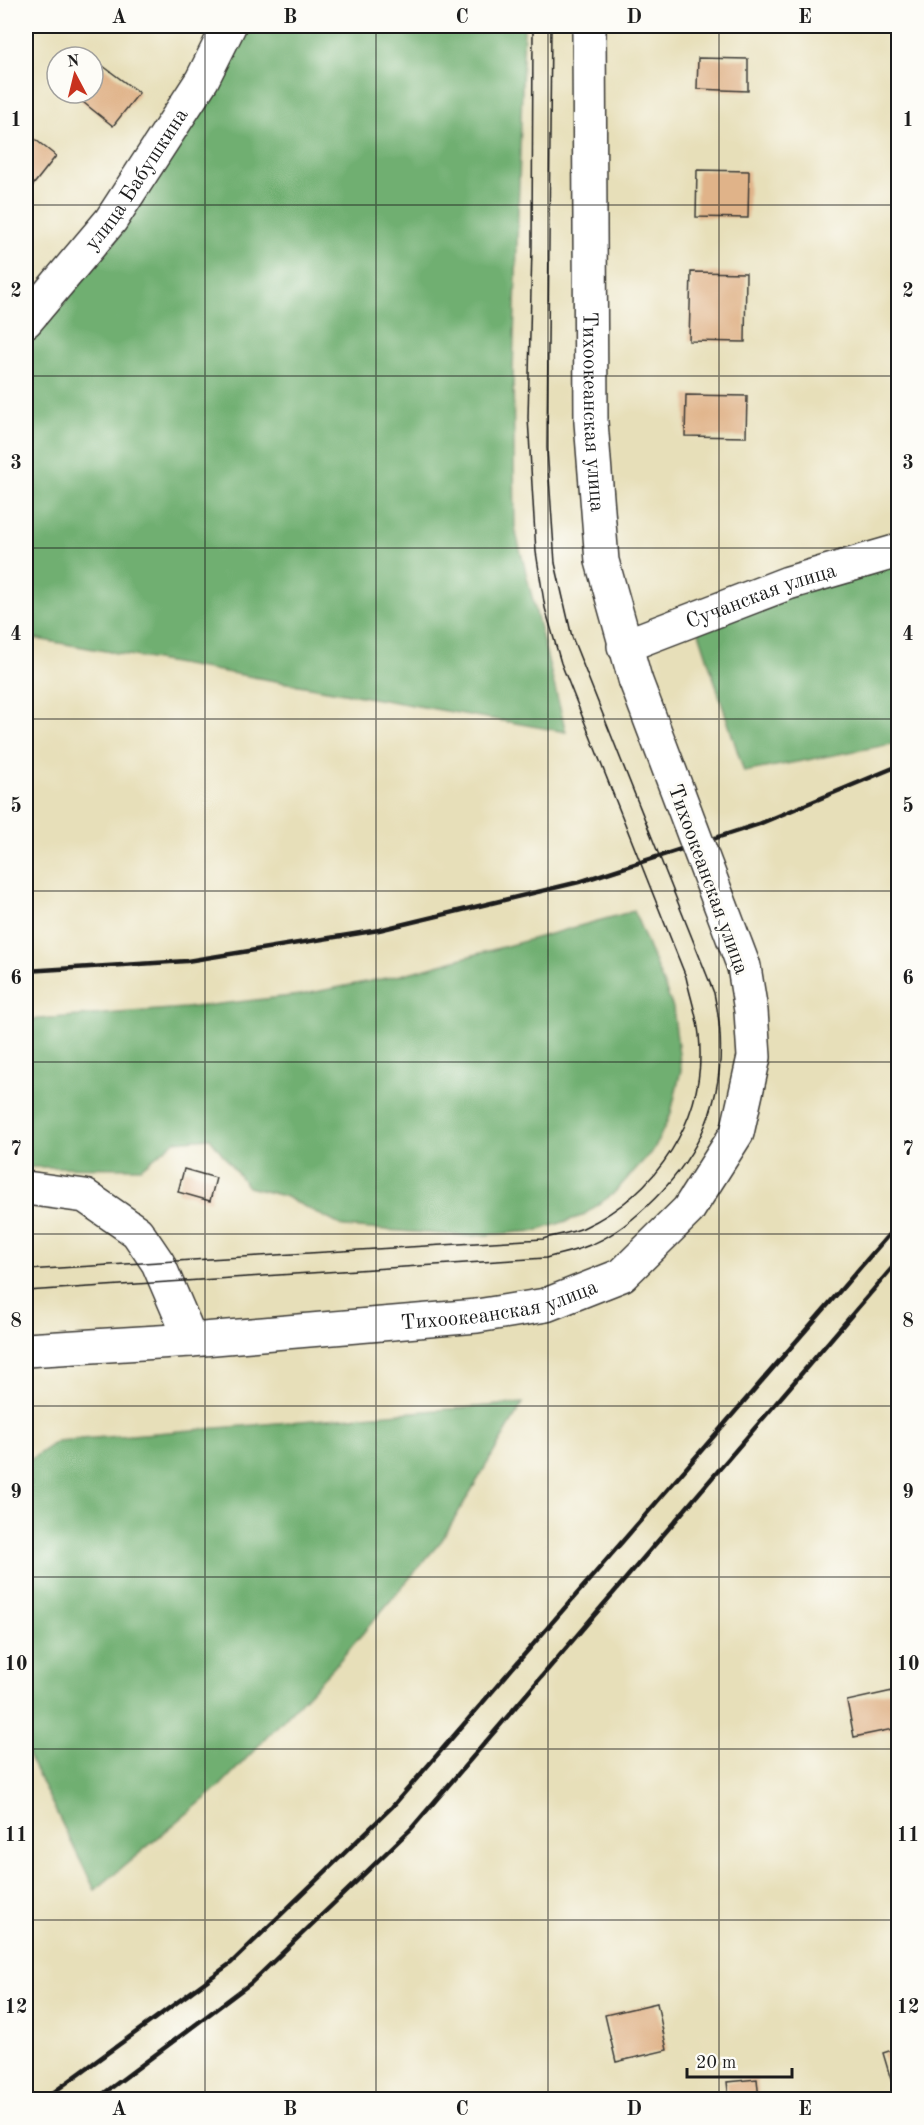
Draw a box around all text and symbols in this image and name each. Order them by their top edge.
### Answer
text: A [111,8,127,28]
text: B [283,8,297,28]
text: C [455,8,469,28]
text: D [626,8,642,28]
text: E [798,8,812,28]
north arrow [45,45,105,105]
text: N [66,53,81,71]
street label: улица Бабушкина [81,105,193,255]
text: 1 [10,111,22,131]
text: 1 [902,111,914,131]
text: 2 [10,282,22,302]
text: 2 [902,282,914,302]
street label: Тихоокеанская улица [578,312,607,513]
text: 3 [10,454,22,474]
text: 3 [902,454,914,474]
street label: Сучанская улица [683,561,839,633]
text: 4 [10,625,22,645]
text: 4 [902,625,914,645]
street label: Тихоокеанская улица [663,782,752,977]
text: 5 [10,796,22,817]
text: 5 [902,796,914,817]
text: 6 [10,969,22,989]
text: 6 [902,969,914,989]
text: 7 [10,1140,22,1160]
text: 7 [902,1140,914,1160]
street label: Тихоокеанская улица [400,1277,601,1334]
text: 8 [10,1312,22,1332]
text: 8 [902,1312,914,1332]
text: 9 [10,1483,22,1503]
text: 9 [902,1483,914,1503]
text: 10 [4,1655,28,1675]
text: 10 [896,1655,920,1675]
text: 11 [4,1826,28,1846]
text: 11 [896,1826,920,1846]
text: 12 [4,1998,28,2018]
text: 12 [896,1998,920,2018]
scale bar [687,2041,792,2079]
text: 20 m [696,2054,736,2072]
text: A [111,2100,127,2120]
text: B [283,2100,297,2120]
text: C [455,2100,469,2120]
text: D [626,2100,642,2120]
text: E [798,2100,812,2120]

